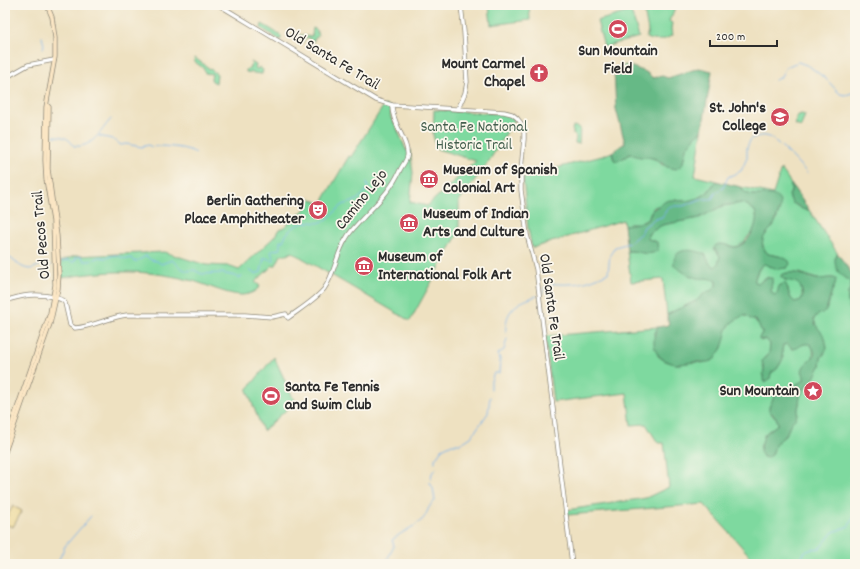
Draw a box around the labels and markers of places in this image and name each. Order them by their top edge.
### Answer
sports icon: Sun Mountain Field [607,18,629,40]
place label: Sun Mountain Field [578,40,658,81]
place label: Mount Carmel Chapel [441,53,525,94]
church icon: Mount Carmel Chapel [528,62,550,84]
place label: St. John's College [709,97,766,138]
school or university icon: St. John's College [769,106,791,128]
place label: Museum of Spanish Colonial Art [443,159,557,200]
museum icon: Museum of Spanish Colonial Art [418,168,440,190]
place label: Berlin Gathering Place Amphitheater [184,190,305,231]
theatre icon: Berlin Gathering Place Amphitheater [307,199,329,221]
place label: Museum of Indian Arts and Culture [423,203,529,244]
museum icon: Museum of Indian Arts and Culture [398,212,420,234]
place label: Museum of International Folk Art [378,246,511,287]
museum icon: Museum of International Folk Art [353,255,375,277]
place label: Santa Fe Tennis and Swim Club [285,376,380,417]
place label: Sun Mountain [719,380,799,403]
place icon: Sun Mountain [802,380,824,402]
sports icon: Santa Fe Tennis and Swim Club [260,385,282,407]

